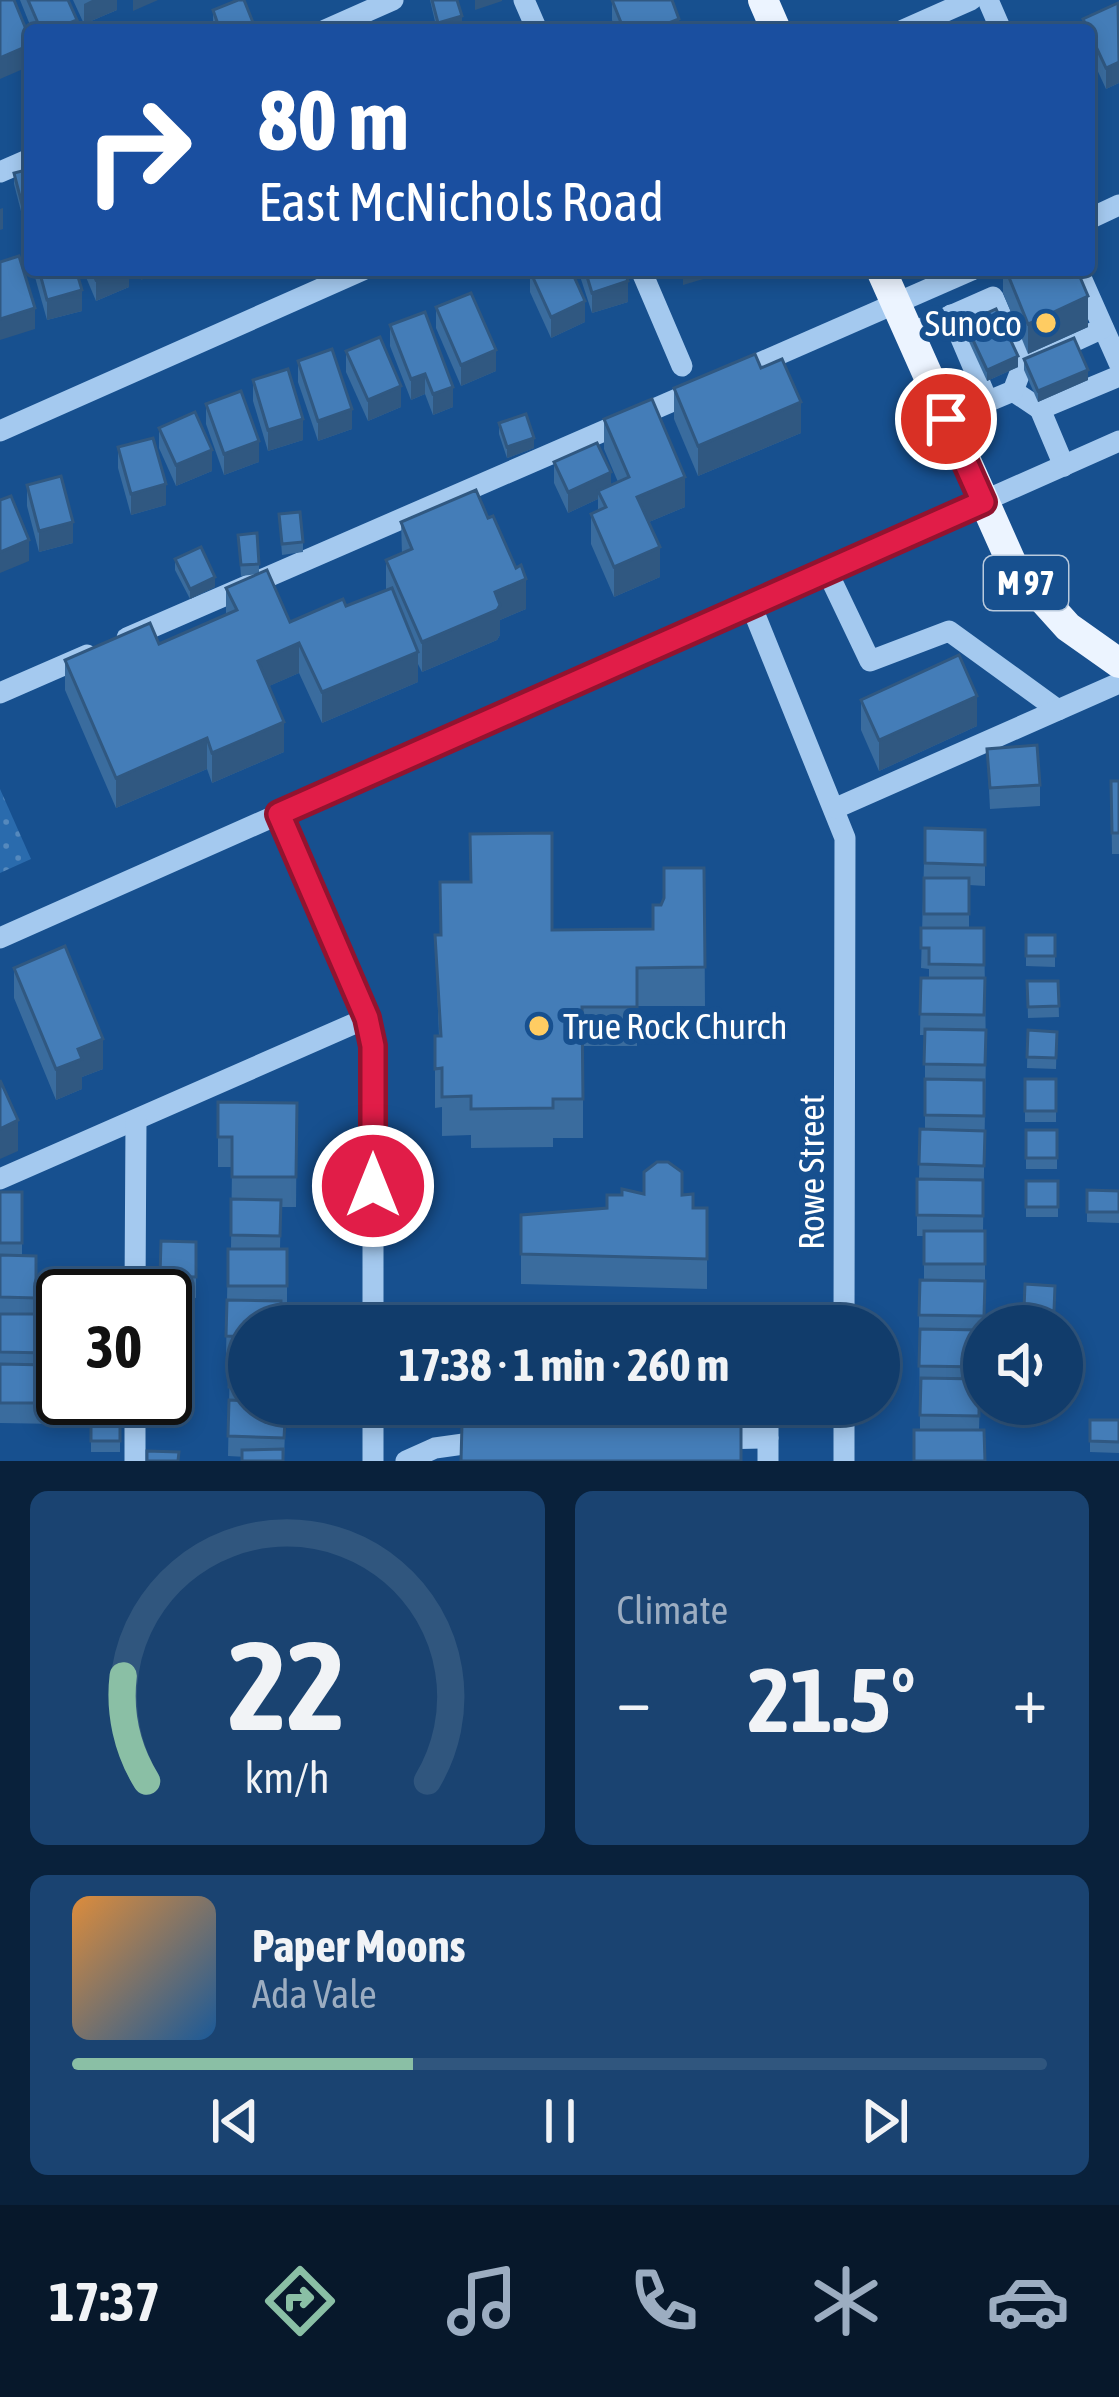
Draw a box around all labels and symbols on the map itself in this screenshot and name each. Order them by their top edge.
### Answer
place label: Sunoco [925,302,1022,344]
marker: Sunoco [1033,310,1059,336]
pin [895,368,997,470]
road number: M 97 [984,556,1068,610]
place label: True Rock Church [563,1005,787,1047]
marker: True Rock Church [526,1013,552,1039]
street label: Rowe Street [790,1094,832,1250]
position arrow [310,1123,436,1249]
speed limit sign: 30 [36,1269,192,1425]

